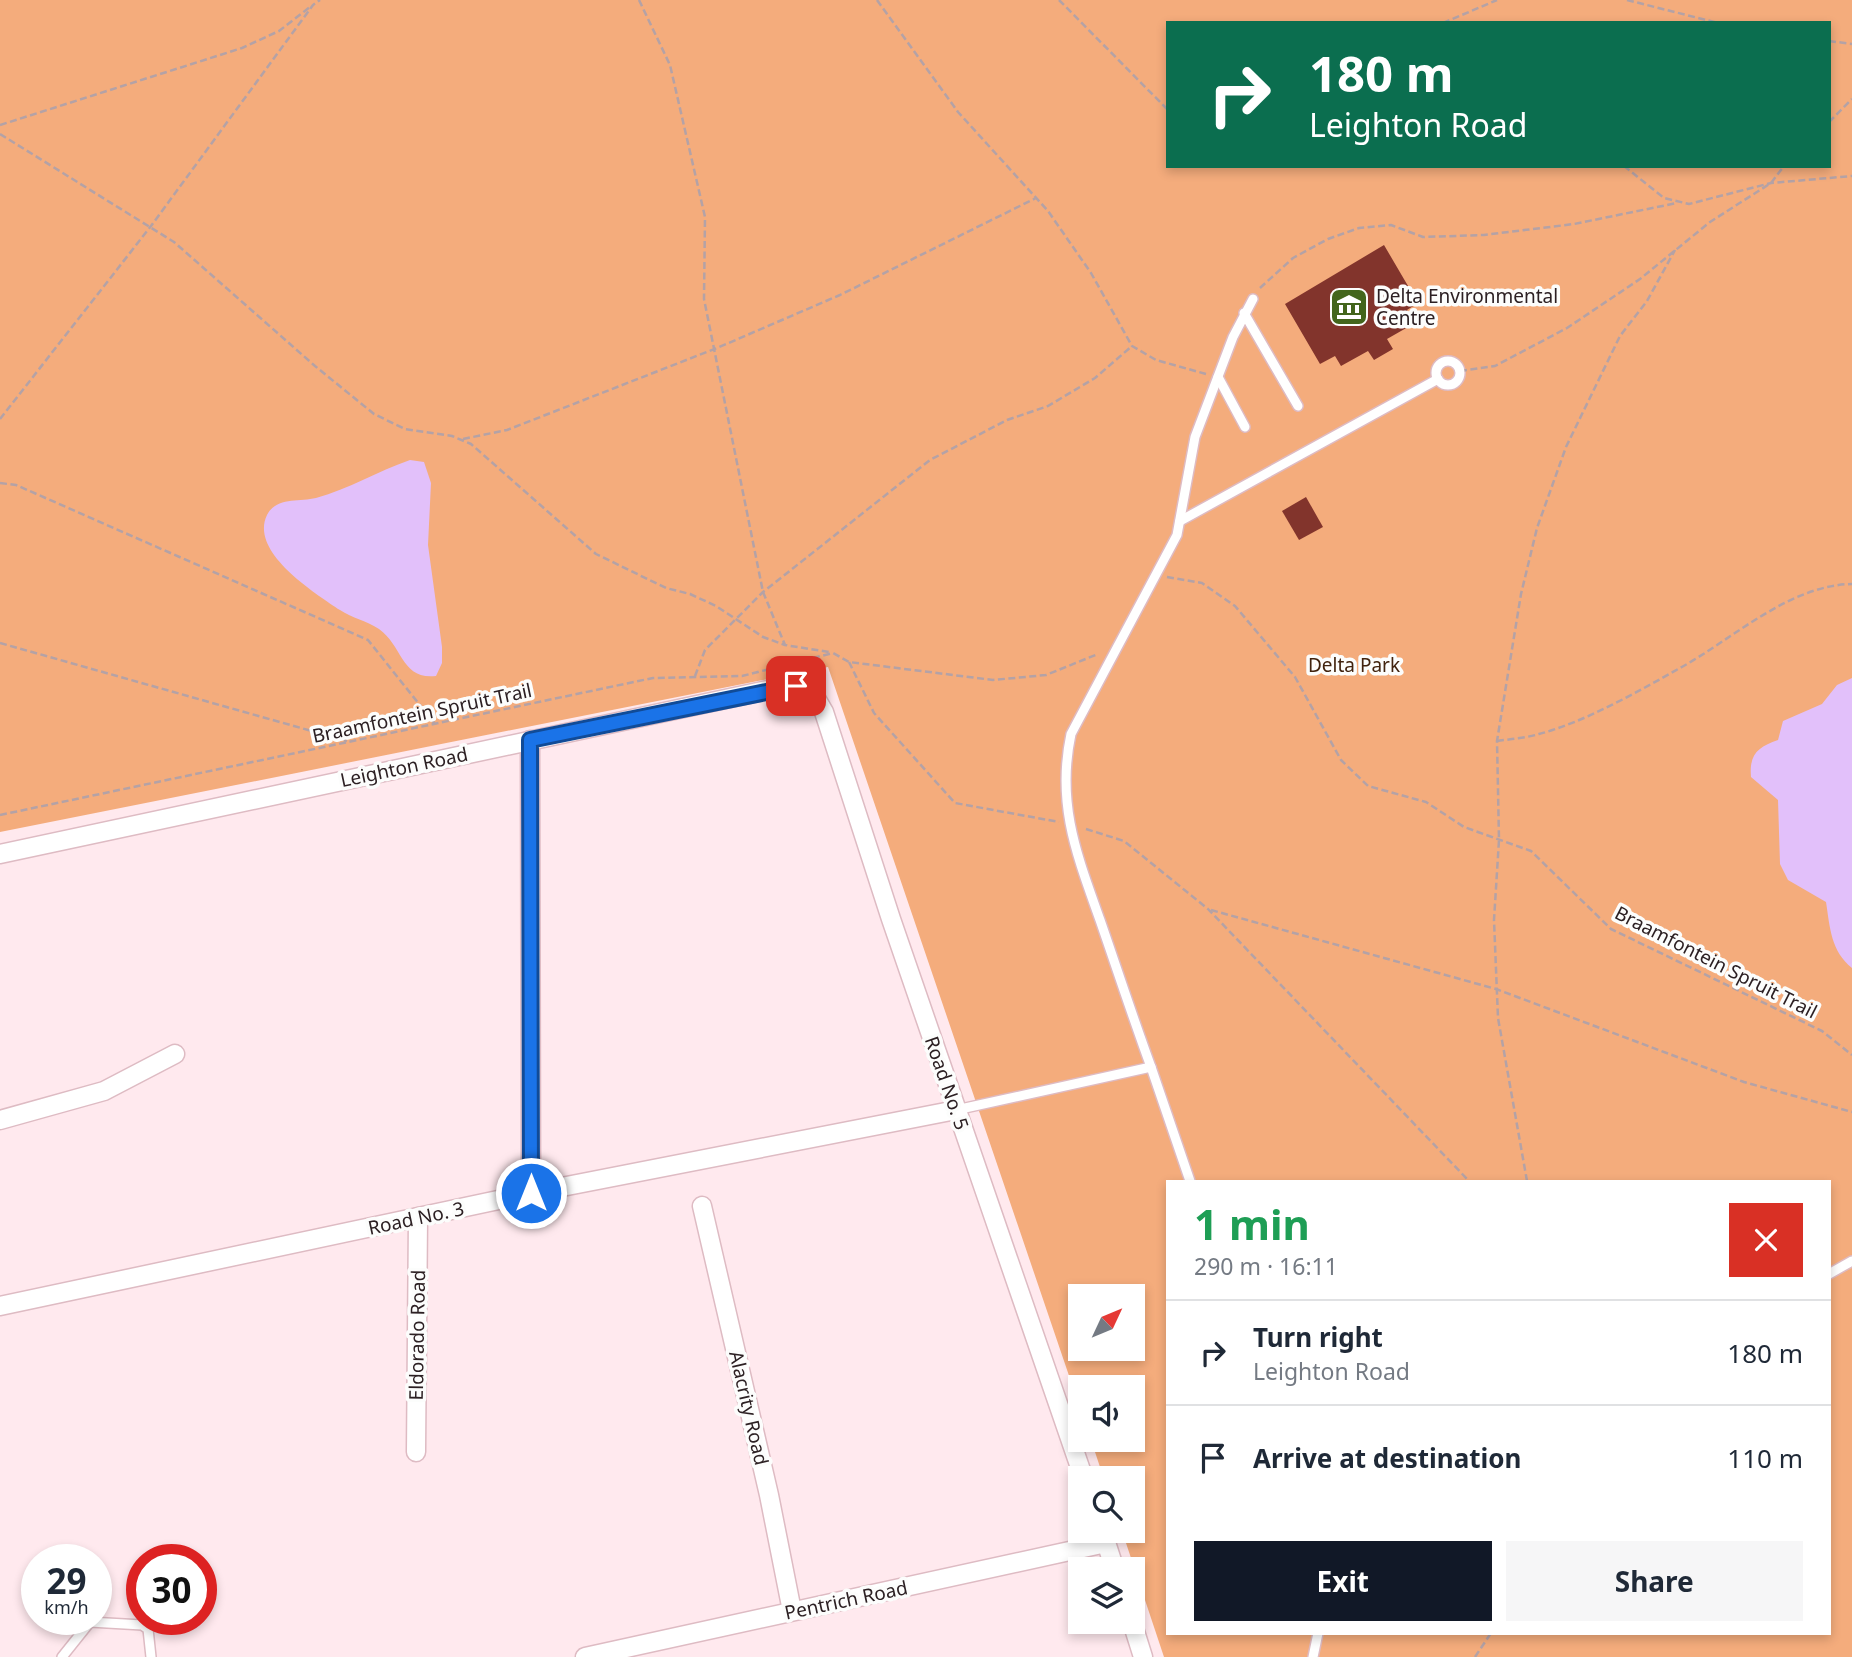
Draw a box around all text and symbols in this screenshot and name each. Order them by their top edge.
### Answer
text: 180 m [1309,40,1454,106]
icon: right [1194,49,1285,140]
text: Leighton Road [1309,103,1527,146]
place label: Delta Environmental Centre [1376,283,1558,331]
museum icon: Delta Environmental Centre [1328,286,1370,328]
park label: Delta Park [1308,652,1400,678]
pin [766,656,826,716]
icon: arrive [777,667,815,705]
street label: Braamfontein Spruit Trail [310,677,534,749]
street label: Leighton Road [338,741,470,793]
street label: Braamfontein Spruit Trail [1610,900,1822,1024]
street label: Road No. 5 [919,1033,975,1133]
position arrow [494,1156,568,1230]
street label: Road No. 3 [366,1195,466,1241]
text: 1 min [1194,1195,1310,1252]
button: close [1729,1203,1803,1277]
text: 290 m · 16:11 [1194,1250,1338,1282]
street label: Eldorado Road [403,1270,431,1400]
north arrow [1068,1284,1144,1362]
map controls [1068,1284,1145,1634]
text: Turn right [1253,1319,1383,1355]
icon: right [1194,1334,1232,1372]
text: 180 m [1727,1335,1803,1371]
street label: Alacrity Road [723,1348,775,1468]
text: Leighton Road [1253,1355,1410,1387]
button: sound [1068,1375,1145,1452]
icon: arrive [1194,1439,1232,1477]
text: Arrive at destination [1253,1440,1522,1476]
text: 110 m [1727,1440,1803,1476]
button: search [1068,1466,1145,1543]
button: Exit [1194,1541,1492,1621]
button: Share [1506,1541,1803,1621]
speed limit sign: 30 [126,1544,217,1635]
text: 29 [46,1557,87,1604]
button: layers [1068,1557,1145,1634]
street label: Pentrich Road [782,1574,910,1626]
text: km/h [44,1595,89,1619]

